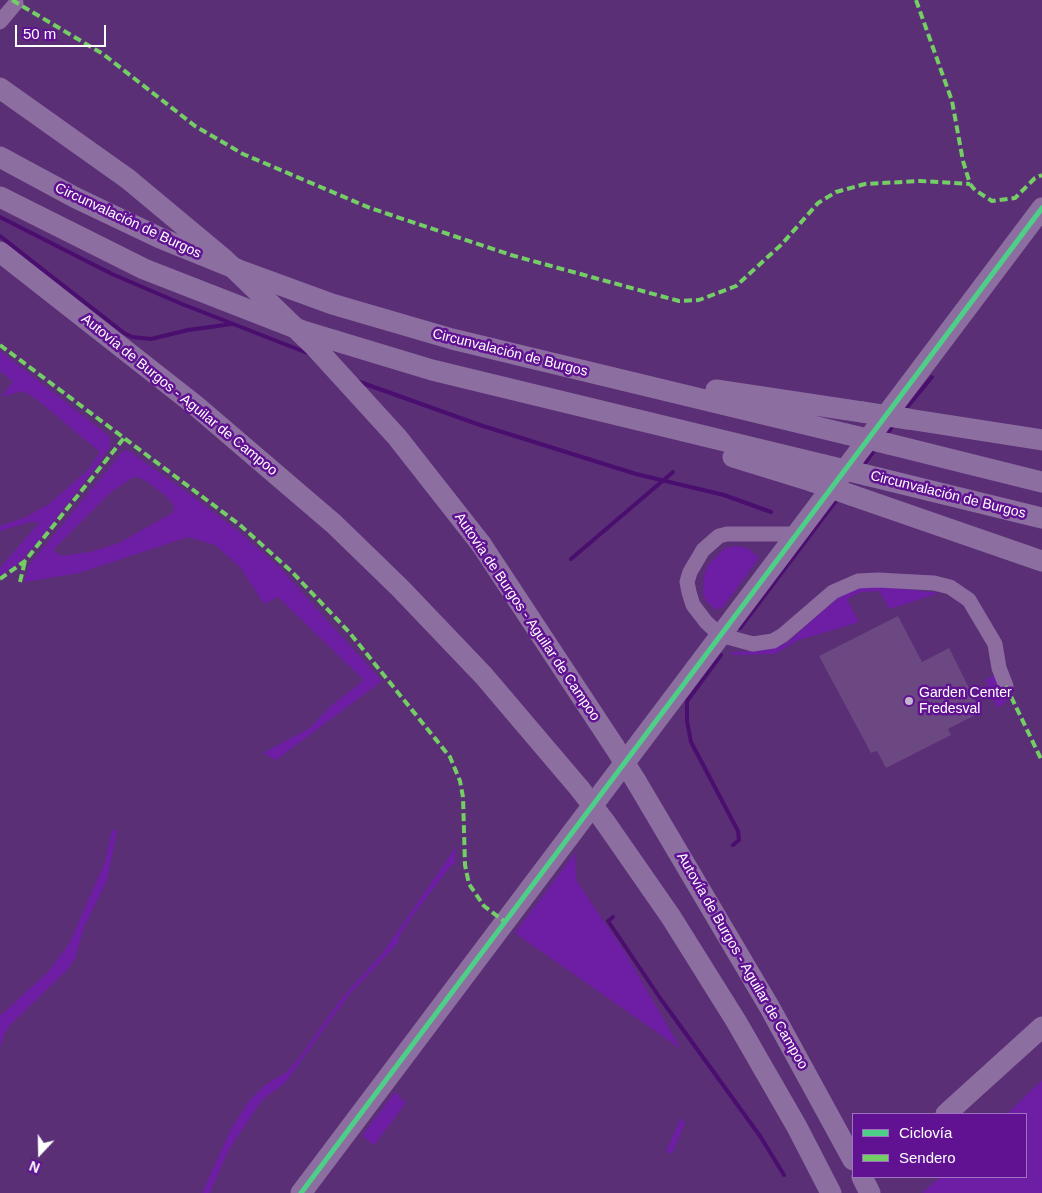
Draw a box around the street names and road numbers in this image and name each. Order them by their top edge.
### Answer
street label: Circunvalación de Burgos [52,180,204,262]
street label: Autovía de Burgos - Aguilar de Campoo [78,311,280,479]
street label: Circunvalación de Burgos [431,326,589,380]
street label: Circunvalación de Burgos [869,468,1027,522]
street label: Autovía de Burgos - Aguilar de Campoo [451,510,603,724]
street label: Autovía de Burgos - Aguilar de Campoo [673,850,811,1072]

